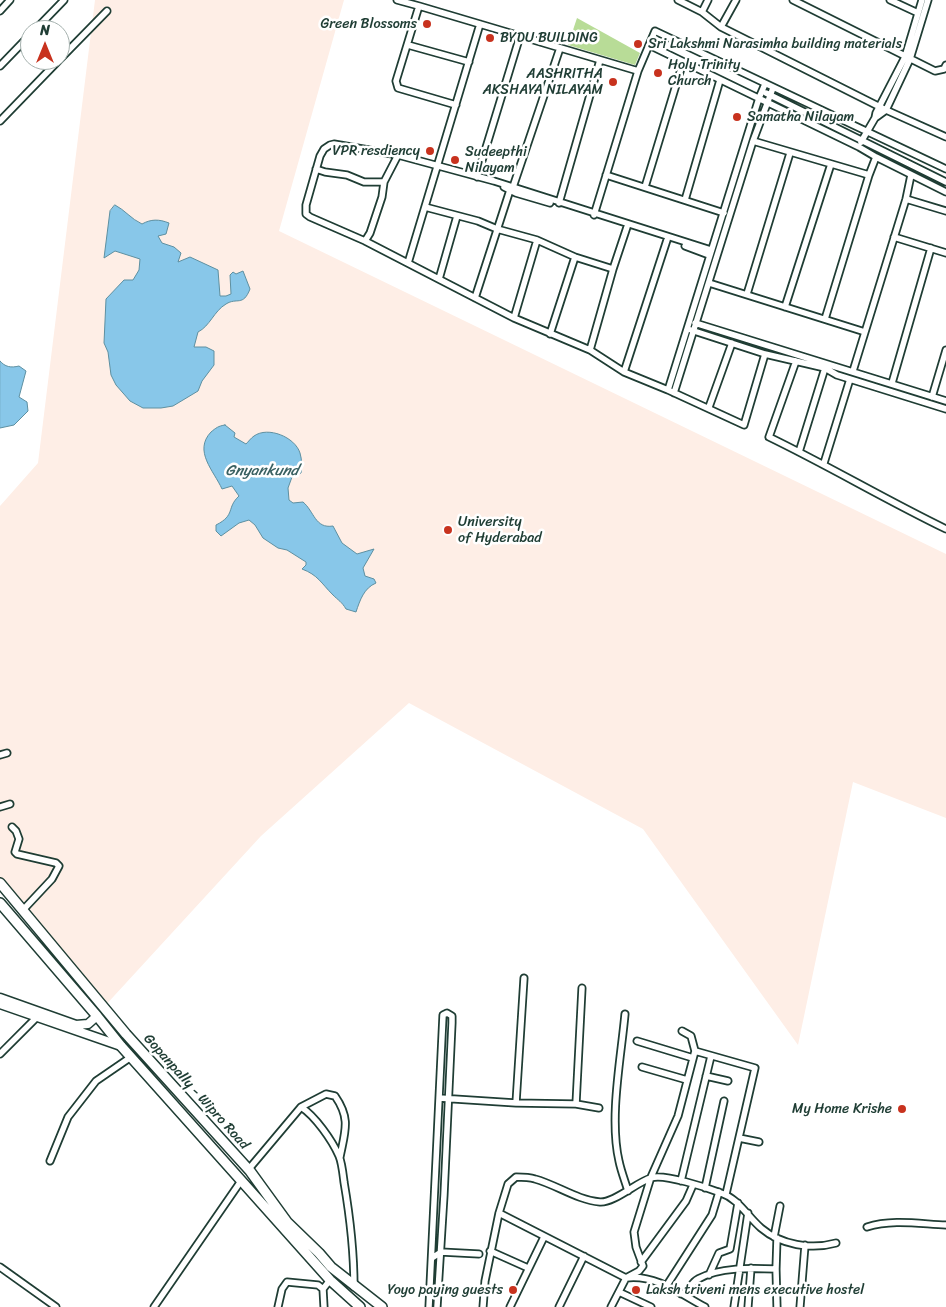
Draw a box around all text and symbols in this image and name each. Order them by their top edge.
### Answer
place label: Green Blossoms [321,16,417,32]
text: N [40,18,50,43]
marker: Green Blossoms [421,18,433,30]
north arrow [20,20,70,70]
place label: BYDU BUILDING [500,30,598,46]
marker: BYDU BUILDING [484,32,496,44]
place label: Sri Lakshmi Narasimha building materials [648,36,902,52]
marker: Sri Lakshmi Narasimha building materials [632,38,644,50]
place label: Holy Trinity Church [668,57,740,90]
place label: AASHRITHA AKSHAYA NILAYAM [483,66,603,98]
marker: Holy Trinity Church [652,67,664,79]
marker: AASHRITHA AKSHAYA NILAYAM [607,76,619,88]
place label: Samatha Nilayam [747,109,854,125]
marker: Samatha Nilayam [731,111,743,123]
place label: VPR resdiency [332,143,420,159]
place label: Sudeepthi Nilayam [465,144,527,176]
marker: VPR resdiency [424,145,436,157]
marker: Sudeepthi Nilayam [449,154,461,166]
water label: Gnyankund [226,462,298,480]
place label: University of Hyderabad [458,514,542,546]
marker: University of Hyderabad [442,524,454,536]
street label: Gopanpally - Wipro Road [140,1031,252,1153]
place label: My Home Krishe [792,1101,892,1117]
marker: My Home Krishe [896,1103,908,1115]
place label: Yoyo paying guests [387,1282,503,1298]
place label: Laksh triveni mens executive hostel [646,1282,864,1298]
marker: Yoyo paying guests [507,1284,519,1296]
marker: Laksh triveni mens executive hostel [630,1284,642,1296]

